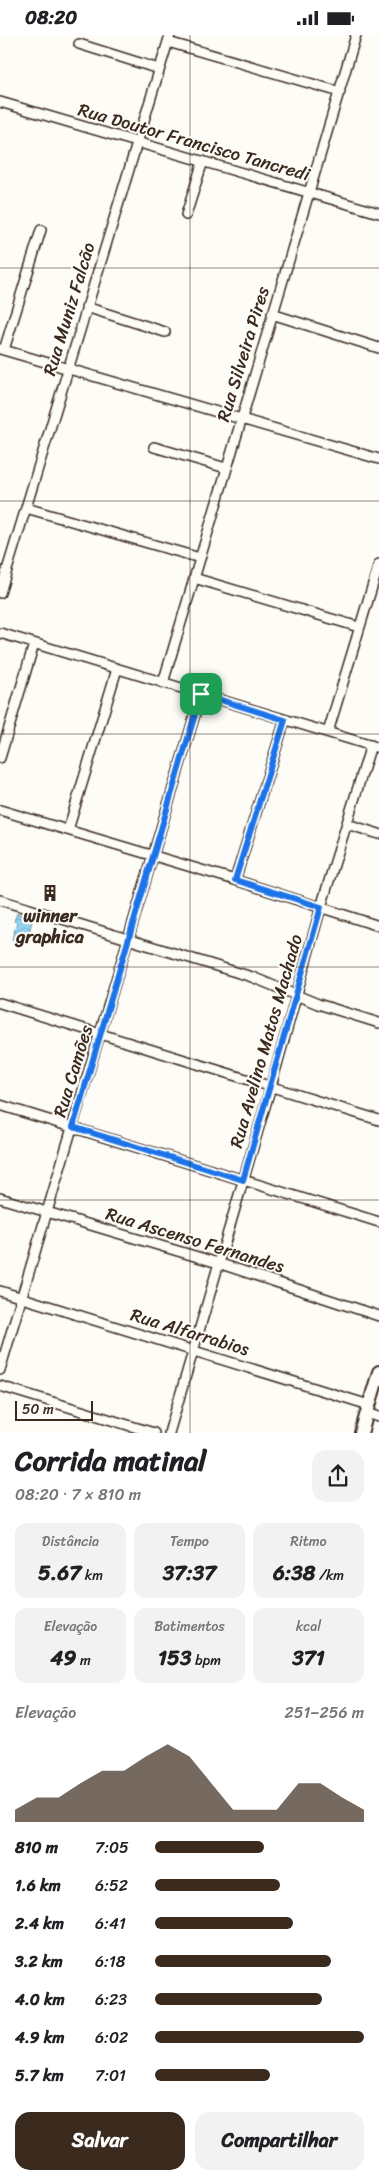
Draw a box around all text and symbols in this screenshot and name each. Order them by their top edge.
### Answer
text: 08:20 [25,1,77,34]
street label: Rua Doutor Francisco Tancredi [74,94,315,191]
street label: Rua Muniz Falcão [34,238,105,380]
street label: Rua Silveira Pires [207,282,279,426]
pin [180,673,222,715]
icon: arrive [187,680,215,708]
building icon: winner graphica [40,883,60,903]
place label: winner graphica [14,900,85,953]
street label: Rua Avelino Matos Machado [220,930,312,1152]
street label: Rua Camões [44,1020,102,1121]
street label: Rua Ascenso Fernandes [102,1198,289,1283]
street label: Rua Alfarrabios [127,1299,254,1365]
scale bar [15,1397,92,1421]
text: 50 m [22,1397,54,1422]
text: Corrida matinal [15,1436,206,1485]
button: share [312,1450,364,1502]
text: 08:20 · 7 × 810 m [15,1480,141,1509]
text: Distância [42,1529,99,1554]
text: Tempo [170,1529,209,1554]
text: Ritmo [290,1529,327,1554]
text: 5.67 [38,1554,81,1592]
text: 37:37 [163,1554,216,1592]
text: 6:38 [273,1554,315,1592]
text: km [81,1563,103,1588]
text: /km [315,1563,344,1588]
text: Elevação [44,1614,97,1639]
text: Batimentos [154,1614,225,1639]
text: kcal [296,1614,321,1639]
text: 49 [50,1639,76,1677]
text: 153 [158,1639,191,1677]
text: 371 [292,1639,325,1677]
text: m [76,1648,91,1673]
text: bpm [191,1648,221,1673]
text: Elevação [15,1698,76,1727]
text: 251–256 m [285,1698,364,1727]
text: 810 m [15,1833,58,1862]
text: 7:05 [95,1833,129,1862]
text: 1.6 km [15,1871,61,1900]
text: 6:52 [95,1871,128,1900]
text: 2.4 km [15,1909,64,1938]
text: 6:41 [95,1909,126,1938]
text: 3.2 km [15,1947,63,1976]
text: 6:18 [95,1947,125,1976]
text: 4.0 km [15,1985,65,2014]
text: 6:23 [95,1985,127,2014]
text: 4.9 km [15,2023,65,2052]
text: 6:02 [95,2023,128,2052]
text: 5.7 km [15,2061,64,2090]
text: 7:01 [95,2061,126,2090]
button: Salvar [15,2112,185,2170]
button: Compartilhar [195,2112,364,2170]

